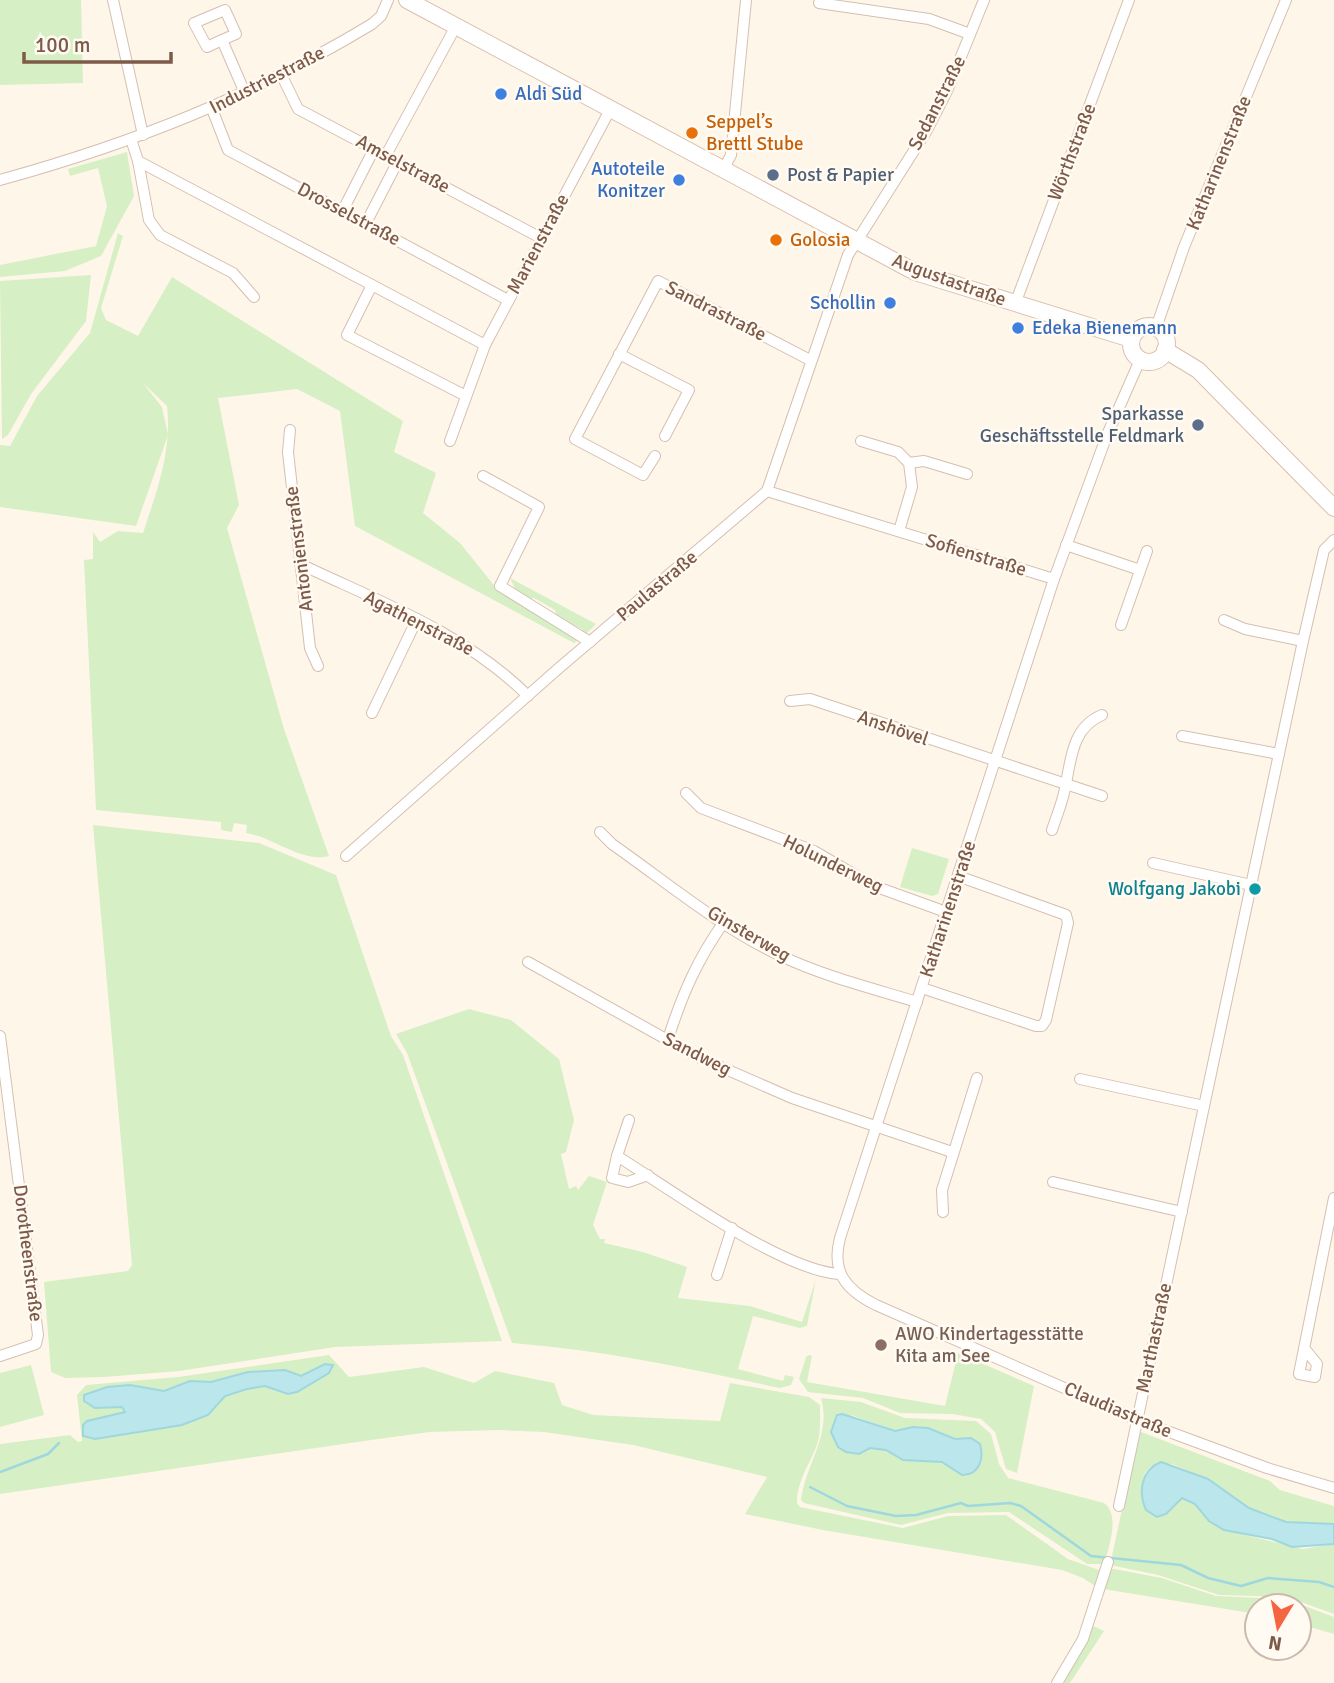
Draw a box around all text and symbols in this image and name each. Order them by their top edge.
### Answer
scale bar [24,21,172,65]
text: 100 m [35,32,90,58]
street label: Industriestraße [205,41,329,119]
street label: Sedanstraße [903,52,971,154]
place label: Aldi Süd [515,82,582,106]
marker: Aldi Süd [493,86,509,102]
street label: Katharinenstraße [1181,92,1257,234]
street label: Wörthstraße [1042,100,1102,204]
place label: Seppel’s Brettl Stube [706,110,804,156]
marker: Seppel’s Brettl Stube [684,125,700,141]
street label: Amselstraße [352,129,454,199]
place label: Autoteile Konitzer [591,157,665,203]
place label: Post & Papier [787,163,894,187]
marker: Post & Papier [765,167,781,183]
marker: Autoteile Konitzer [671,172,687,188]
street label: Drosselstraße [293,177,405,251]
street label: Marienstraße [502,190,574,298]
place label: Golosia [790,228,851,252]
marker: Golosia [768,232,784,248]
street label: Augustastraße [889,248,1009,312]
street label: Sandrastraße [662,275,770,347]
place label: Schollin [810,291,876,315]
marker: Schollin [882,295,898,311]
place label: Edeka Bienemann [1032,316,1177,340]
marker: Edeka Bienemann [1010,320,1026,336]
place label: Sparkasse Geschäftsstelle Feldmark [980,402,1184,448]
marker: Sparkasse Geschäftsstelle Feldmark [1190,417,1206,433]
street label: Antonienstraße [279,485,319,613]
street label: Sofienstraße [923,528,1029,582]
street label: Paulastraße [612,545,702,627]
street label: Agathenstraße [360,585,478,661]
street label: Anshövel [854,705,932,751]
street label: Holunderweg [779,829,887,899]
street label: Katharinenstraße [914,837,982,981]
place label: Wolfgang Jakobi [1108,877,1241,901]
marker: Wolfgang Jakobi [1247,881,1263,897]
street label: Ginsterweg [703,900,795,968]
street label: Sandweg [659,1027,735,1081]
street label: Dorotheenstraße [8,1183,48,1323]
street label: Marthastraße [1131,1281,1177,1395]
place label: AWO Kindertagesstätte Kita am See [895,1322,1084,1368]
marker: AWO Kindertagesstätte Kita am See [873,1337,889,1353]
street label: Claudiastraße [1060,1377,1176,1443]
north arrow [1243,1592,1313,1662]
text: N [1267,1630,1284,1656]

